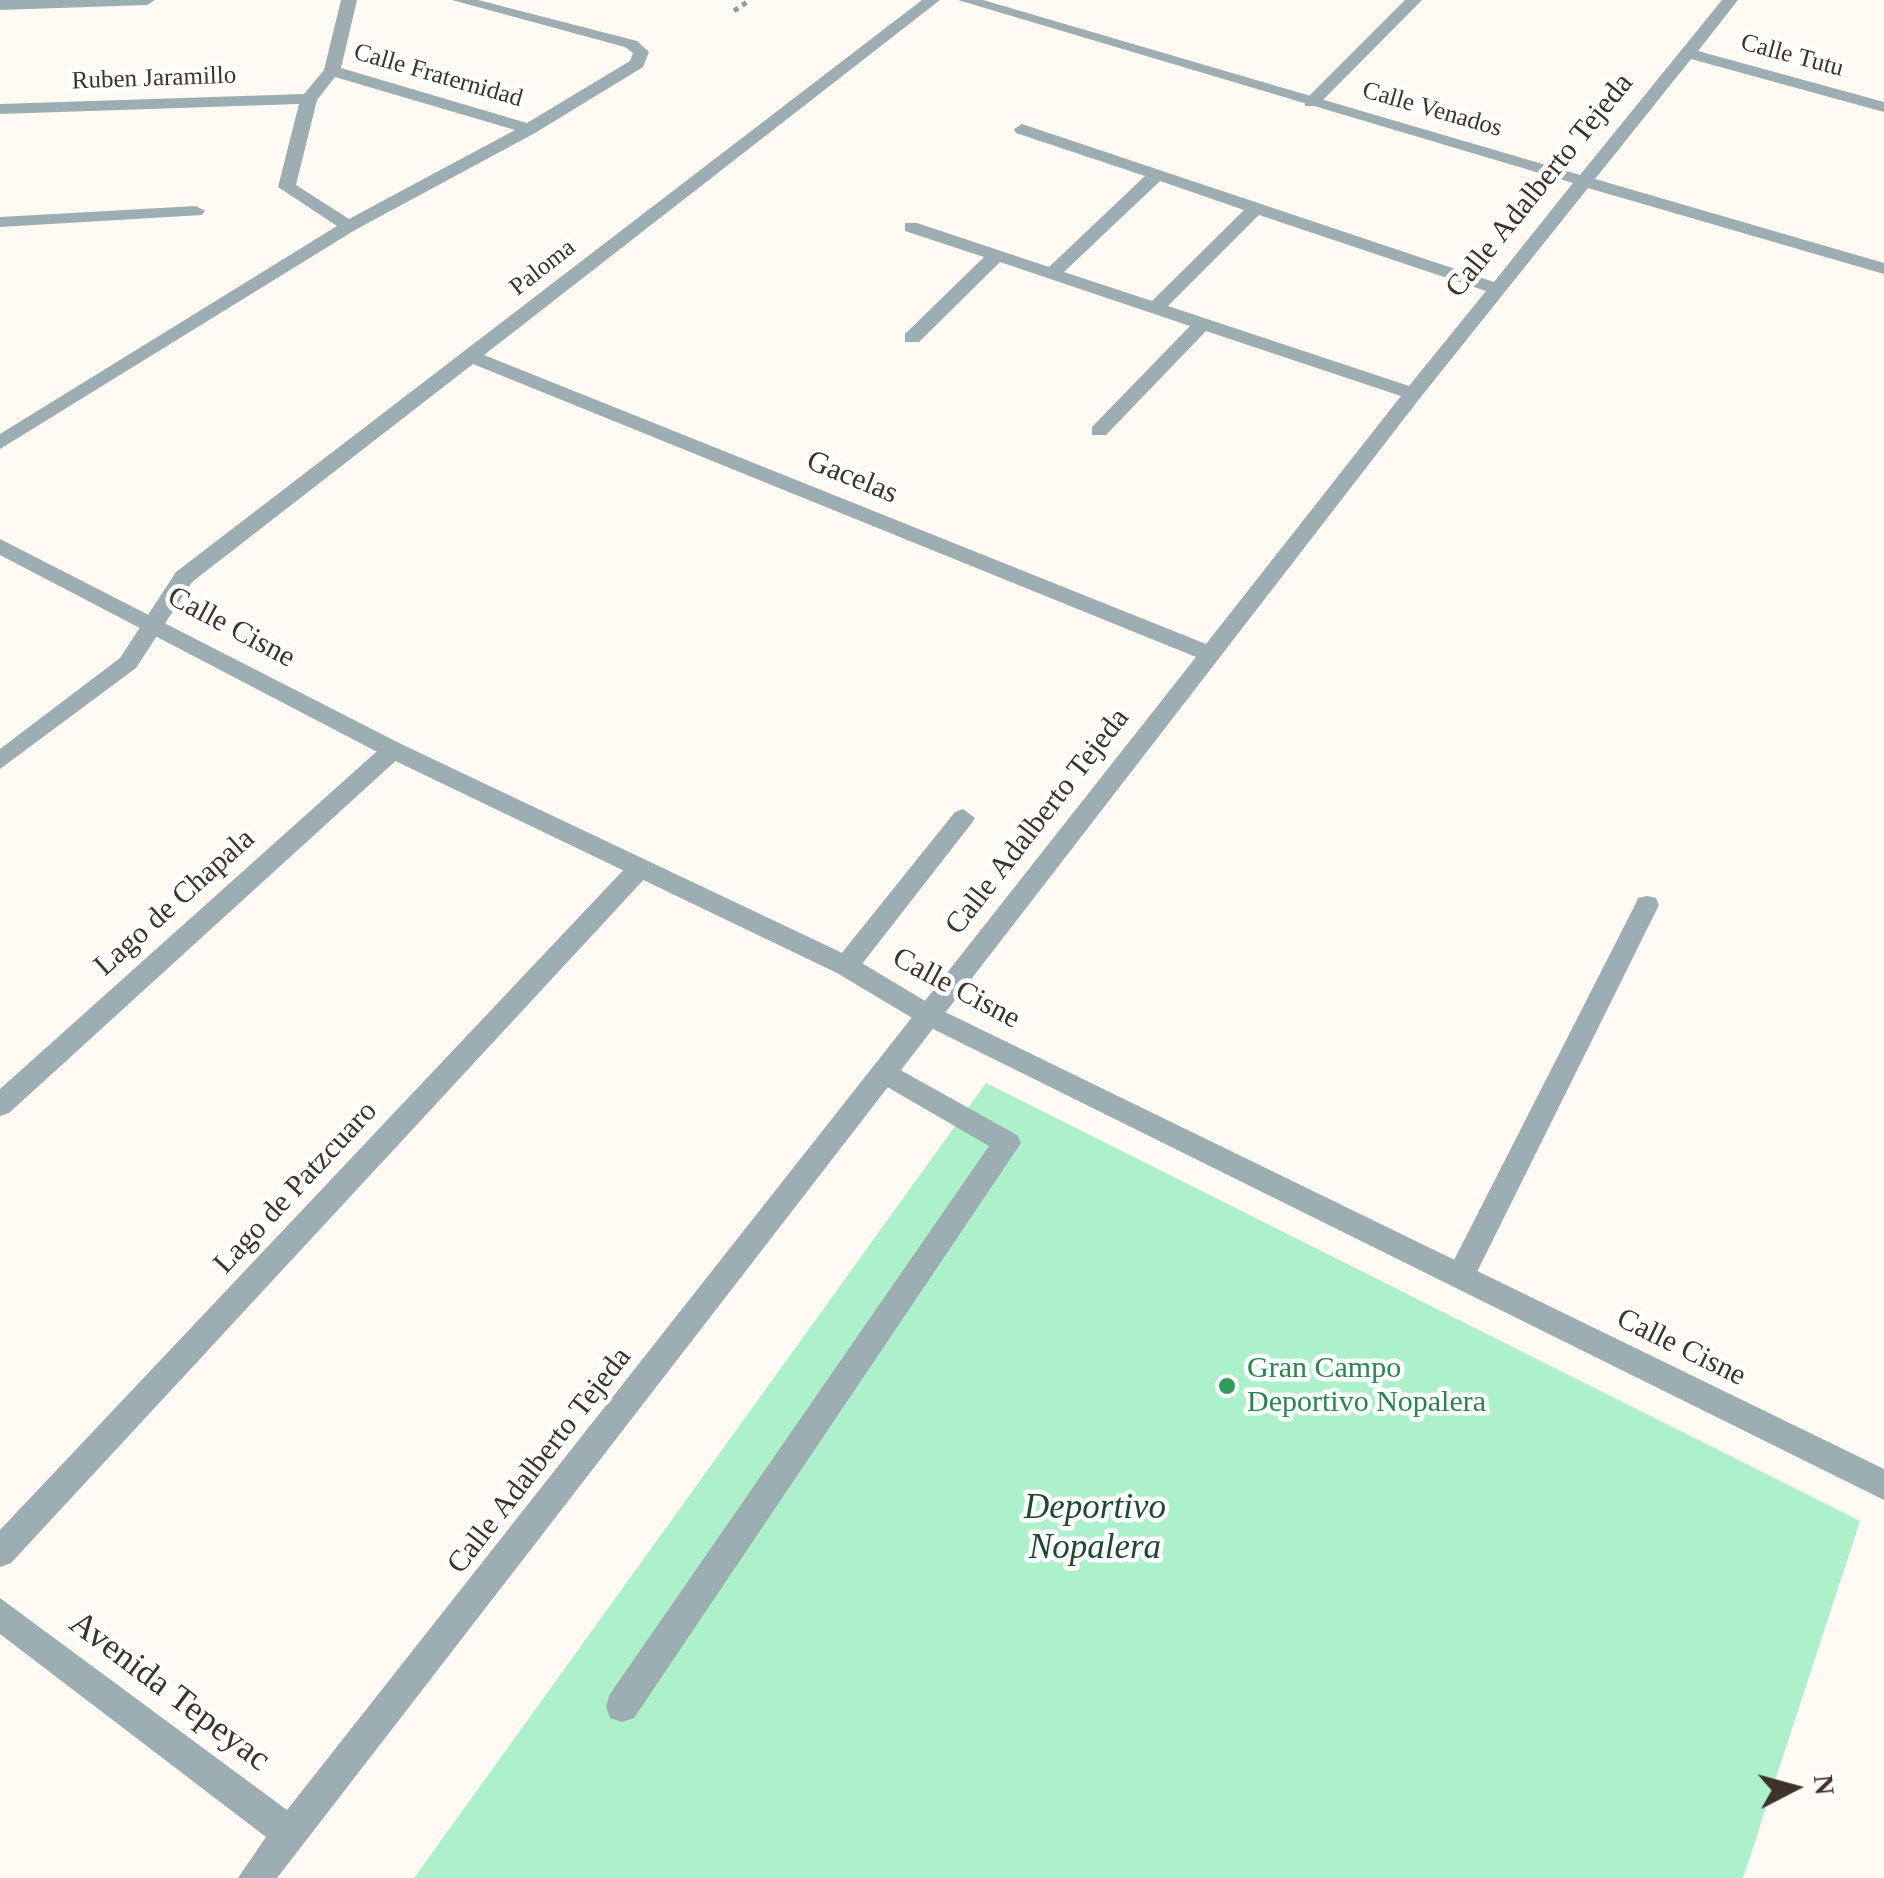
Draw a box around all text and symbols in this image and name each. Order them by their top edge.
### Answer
street label: Calle Tutu [1737,28,1847,84]
street label: Calle Fraternidad [350,38,526,114]
street label: Ruben Jaramillo [71,61,237,97]
street label: Calle Adalberto Tejeda [1439,67,1641,305]
street label: Calle Venados [1359,76,1505,144]
street label: Paloma [504,233,582,303]
street label: Gacelas [801,444,903,512]
street label: Calle Cisne [161,579,301,677]
street label: Calle Adalberto Tejeda [938,701,1138,943]
street label: Lago de Chapala [87,822,263,984]
street label: Calle Cisne [886,940,1026,1038]
street label: Lago de Patzcuaro [207,1094,385,1282]
street label: Calle Cisne [1611,1301,1751,1395]
street label: Calle Adalberto Tejeda [440,1340,640,1582]
place label: Gran Campo Deportivo Nopalera [1247,1351,1486,1422]
marker: Gran Campo Deportivo Nopalera [1216,1375,1238,1397]
park label: Deportivo Nopalera [1024,1488,1166,1570]
street label: Avenida Tepeyac [60,1603,278,1781]
north arrow [1744,1738,1844,1838]
text: N [1808,1773,1841,1796]

